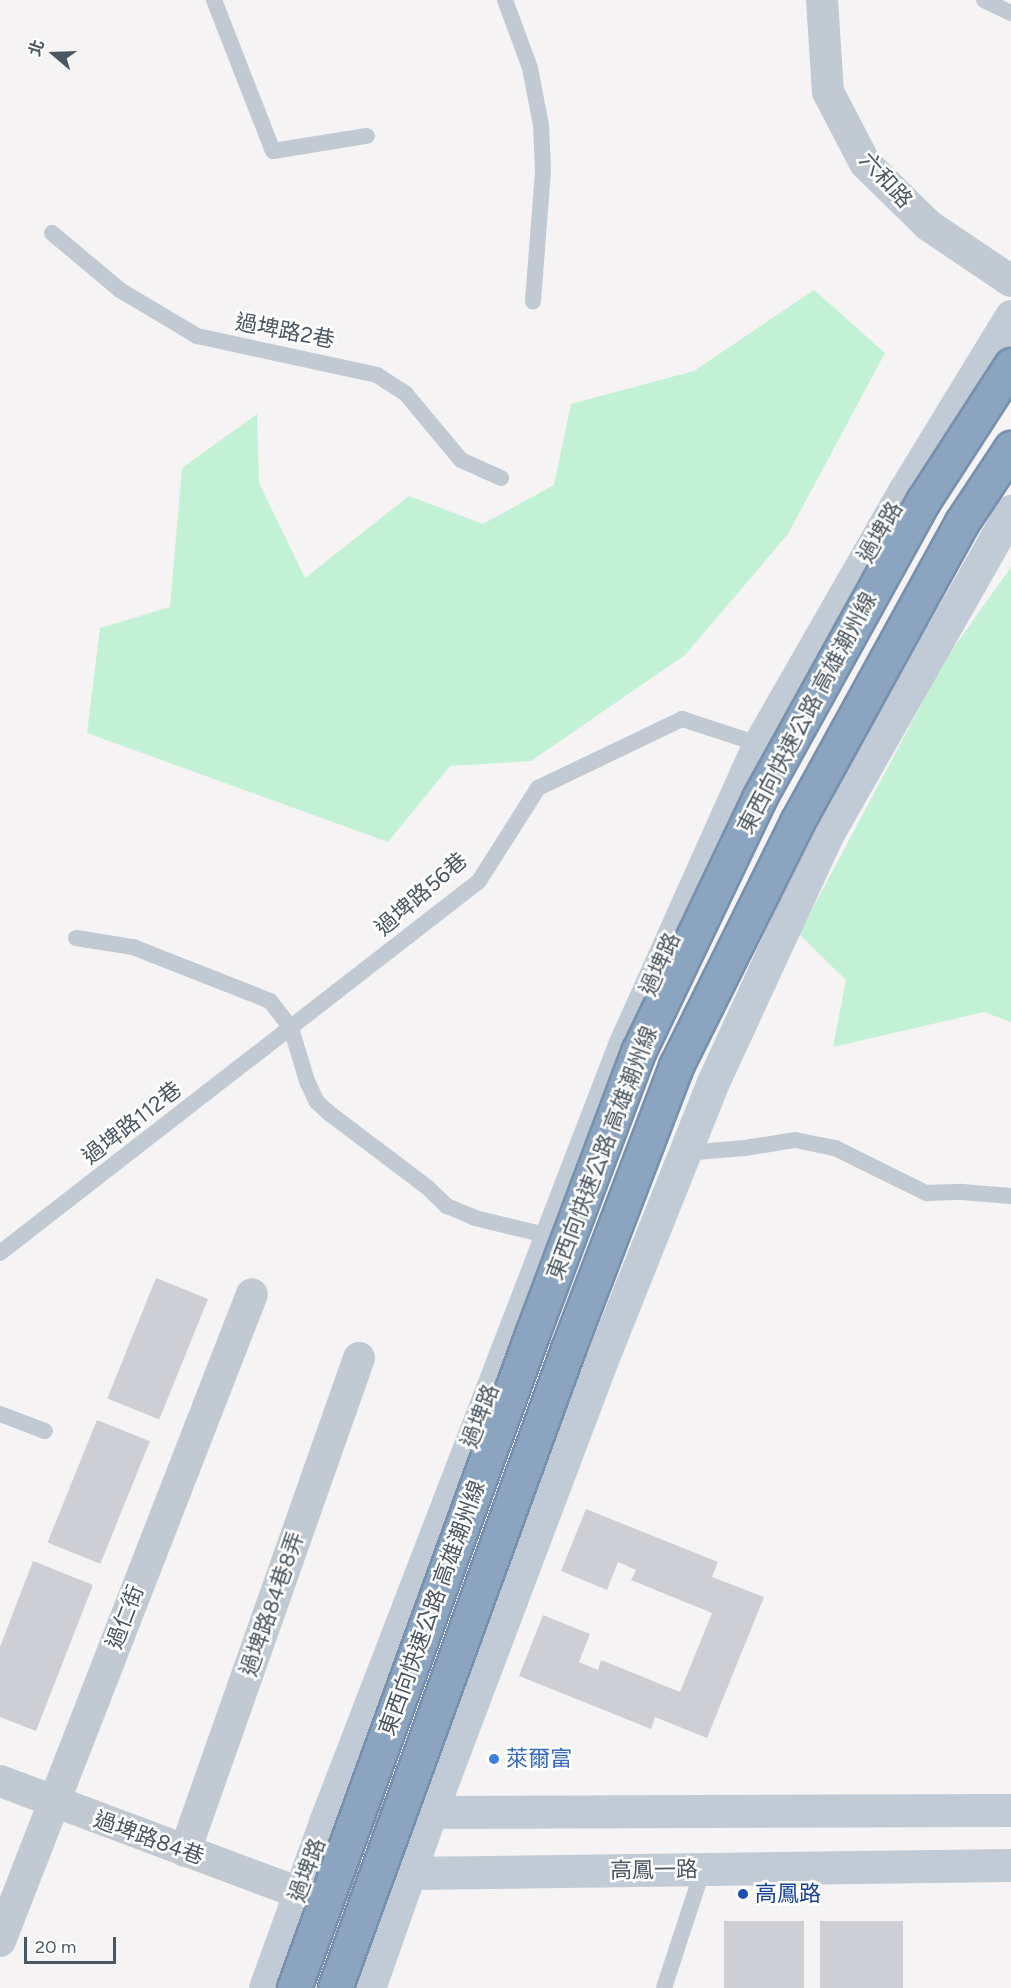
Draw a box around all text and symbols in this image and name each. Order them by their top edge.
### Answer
north arrow [24,24,84,84]
text: 北 [25,37,48,59]
street label: 六和路 [854,147,918,213]
street label: 過埤路2巷 [233,308,337,354]
street label: 過埤路 [852,497,908,567]
street label: 東西向快速公路 高雄潮州線 [732,588,882,838]
street label: 過埤路56巷 [370,847,472,941]
street label: 過埤路 [635,928,685,1000]
street label: 東西向快速公路 高雄潮州線 [541,1023,663,1283]
street label: 過埤路112巷 [77,1076,187,1170]
street label: 過埤路 [456,1380,504,1452]
street label: 東西向快速公路 高雄潮州線 [374,1477,490,1739]
street label: 過埤路84巷8弄 [235,1528,309,1680]
street label: 過仁街 [101,1581,149,1653]
place label: 萊爾富 [506,1746,572,1772]
marker: 萊爾富 [487,1752,501,1766]
street label: 過埤路84巷 [90,1806,208,1870]
street label: 過埤路 [283,1834,331,1906]
street label: 高鳳一路 [610,1856,698,1884]
place label: 高鳳路 [755,1881,821,1907]
marker: 高鳳路 [736,1887,750,1901]
scale bar [27,1925,118,1963]
text: 20 m [35,1936,76,1958]

